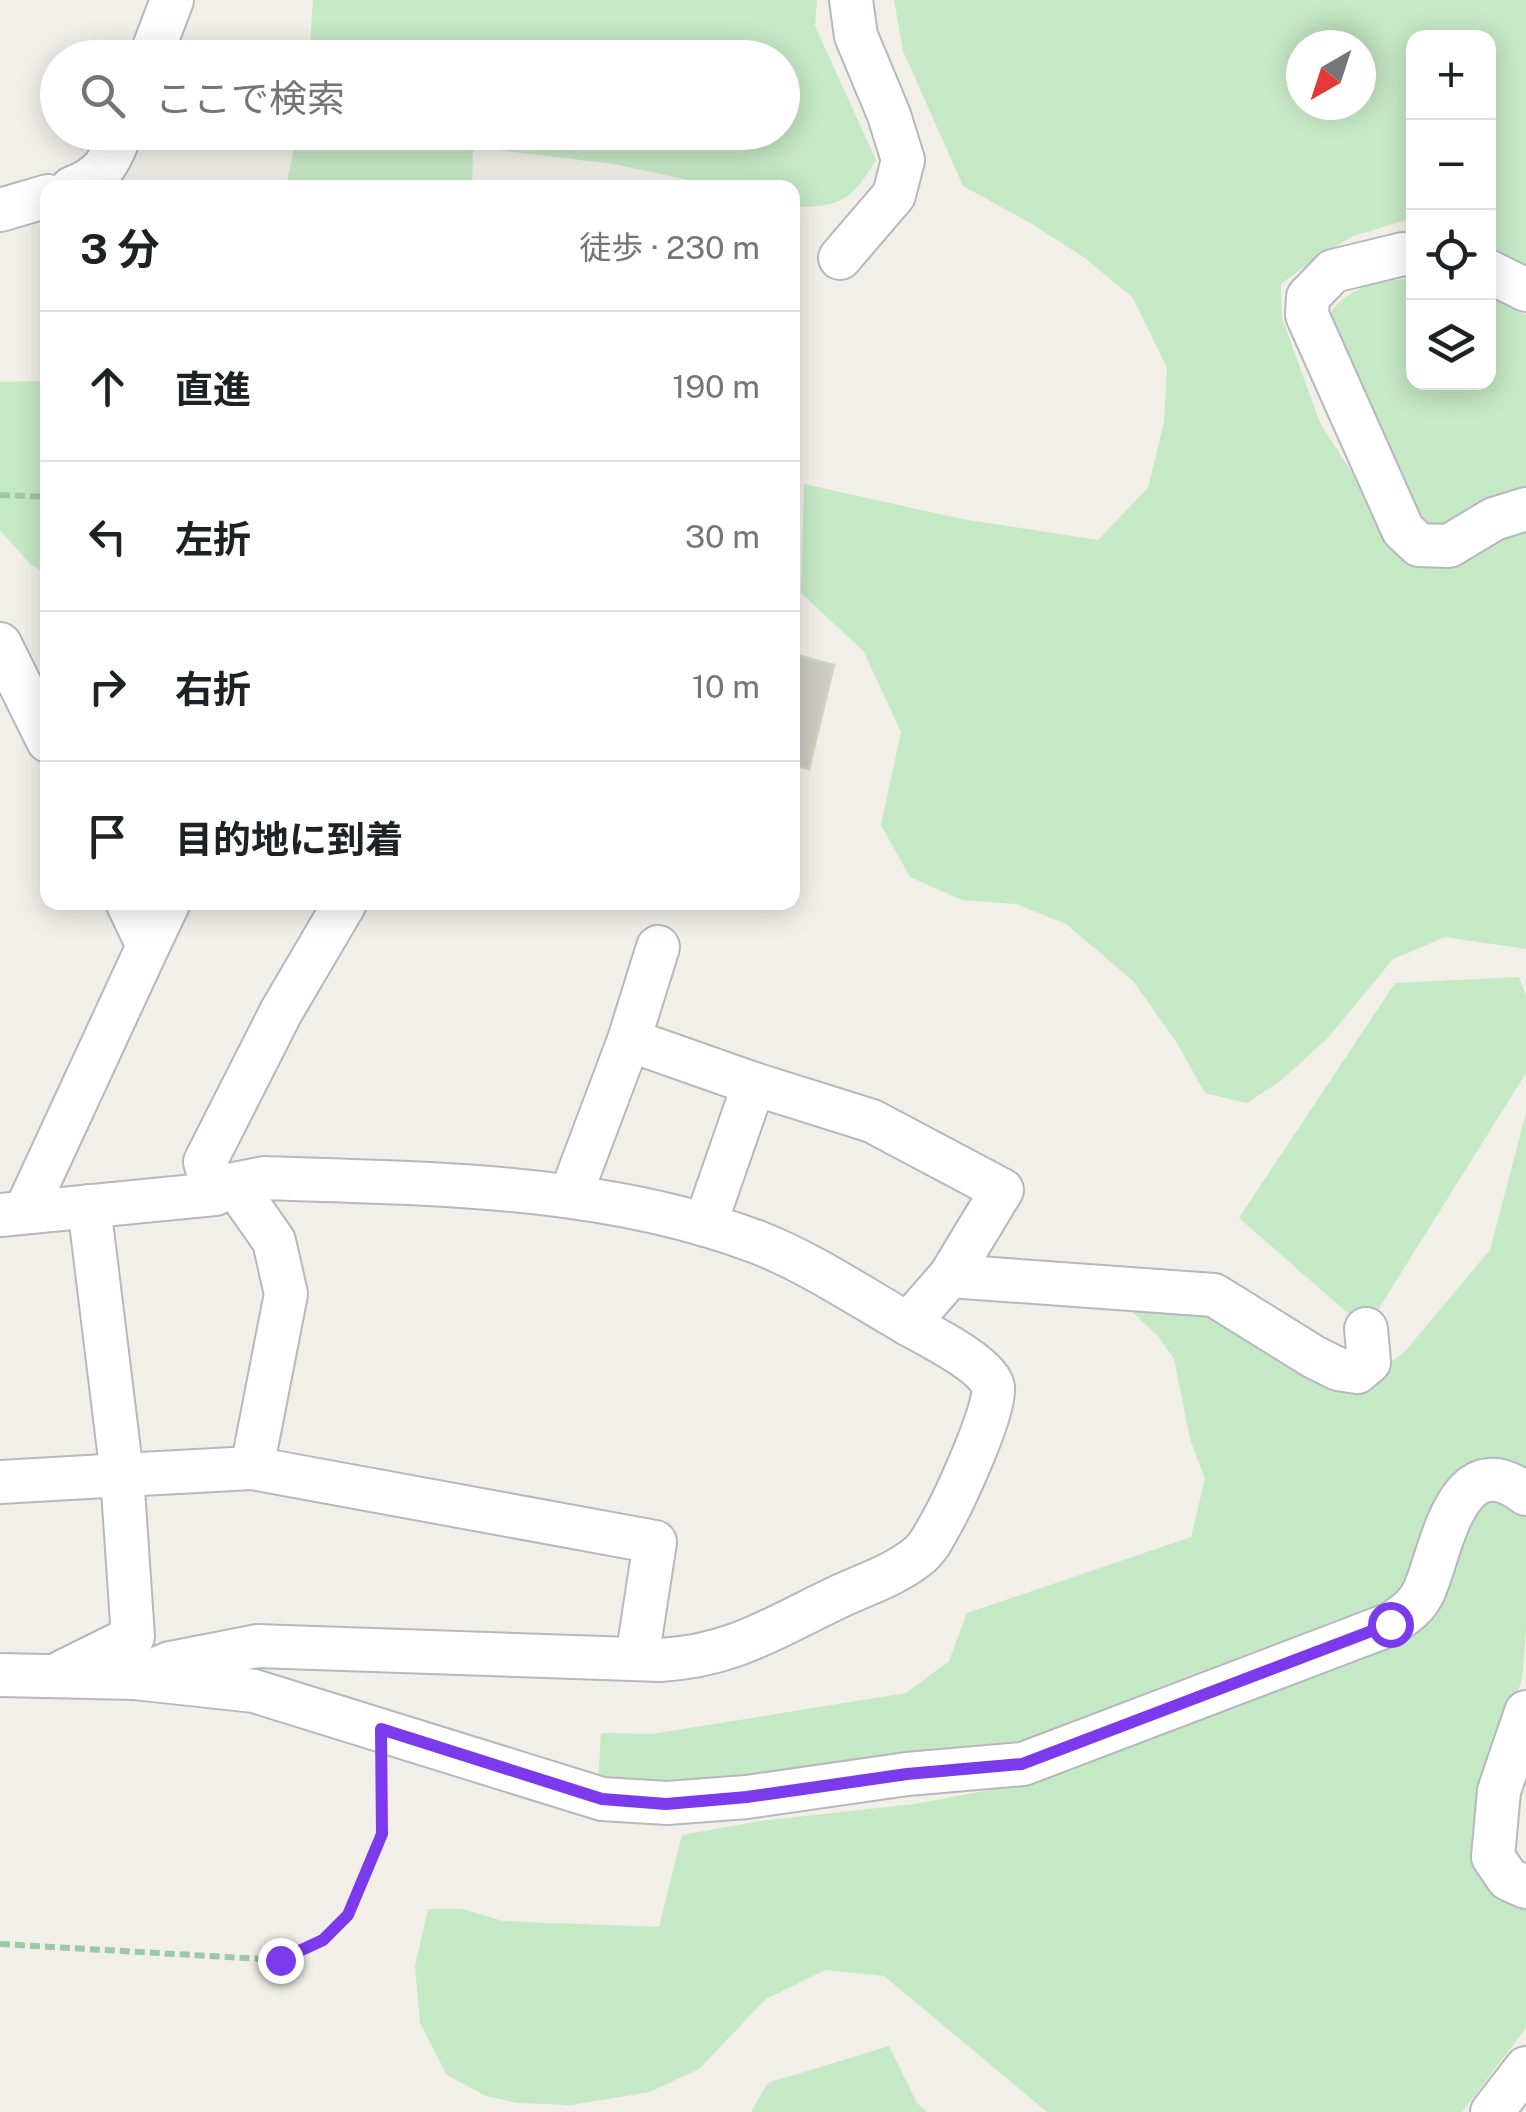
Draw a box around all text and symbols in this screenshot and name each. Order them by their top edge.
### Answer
north arrow [1286,30,1376,120]
map controls [1406,30,1496,390]
button: + [1406,30,1496,120]
search box [40,40,800,150]
icon: search [75,68,130,123]
text: ここで検索 [155,76,345,121]
button: − [1406,120,1496,210]
button: locate [1406,210,1496,300]
text: 3 分 [80,224,159,273]
text: 徒歩 · 230 m [579,229,760,266]
button: layers [1406,300,1496,390]
icon: ahead [80,359,135,414]
text: 直進 [175,367,251,412]
text: 190 m [672,368,760,405]
icon: left [80,509,135,564]
text: 左折 [175,517,251,562]
text: 30 m [685,518,760,555]
icon: right [80,659,135,714]
text: 右折 [175,667,251,712]
text: 10 m [692,668,760,705]
icon: arrive [80,809,135,864]
text: 目的地に到着 [175,817,403,862]
route start [1368,1602,1414,1648]
route end [258,1938,304,1984]

